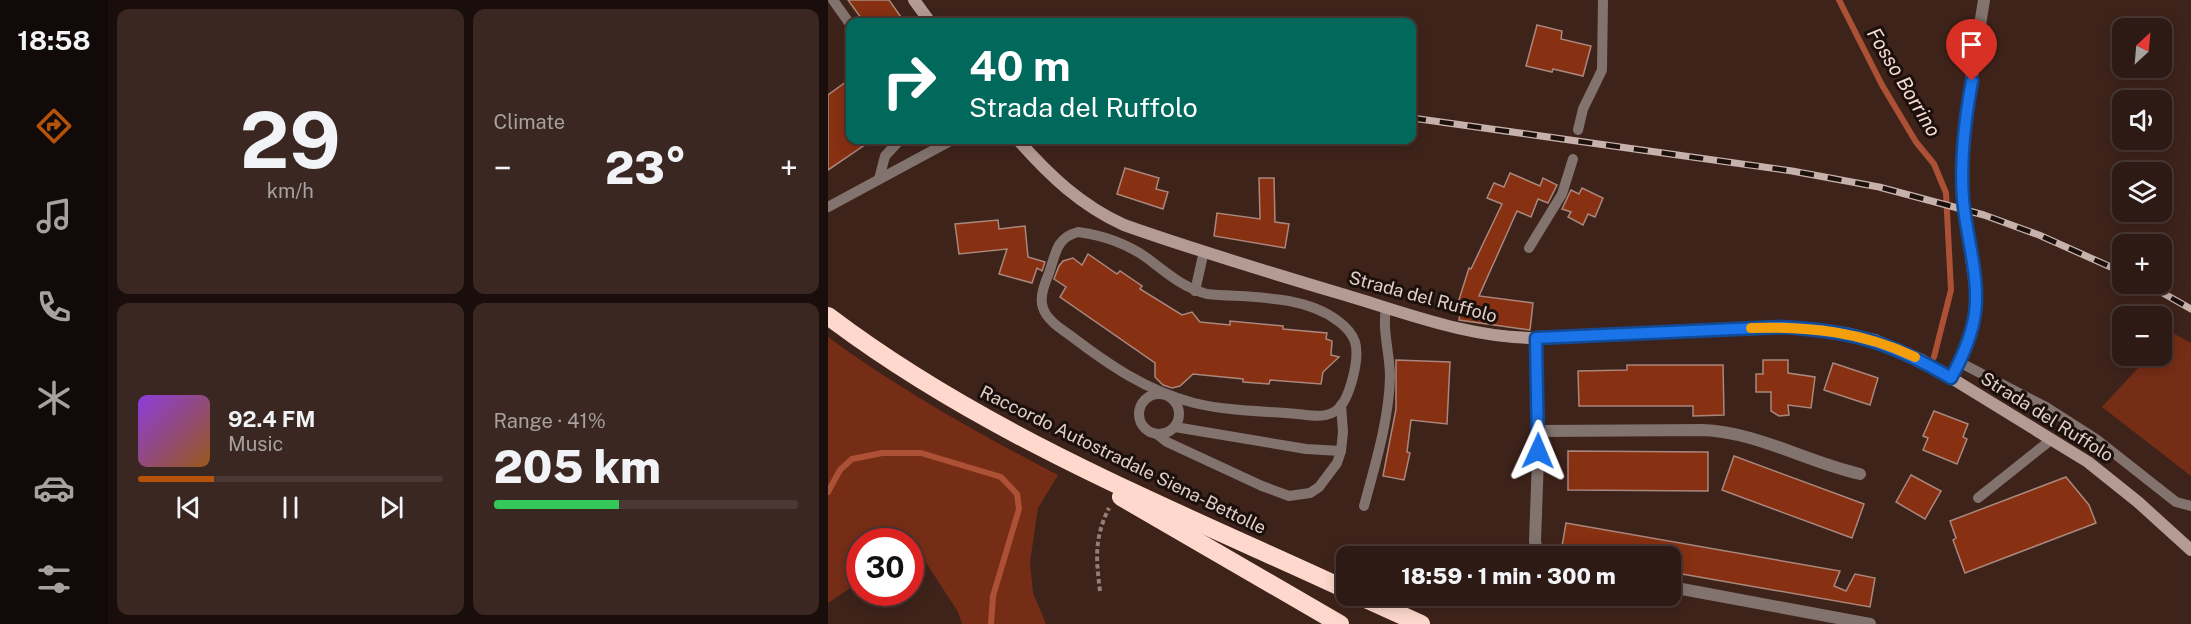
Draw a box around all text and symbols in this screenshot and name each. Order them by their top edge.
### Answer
north arrow [2112,18,2172,78]
map controls [2112,18,2172,366]
pin [1946,19,1997,81]
water label: Fosso Borrino [1862,23,1946,141]
text: 18:58 [17,24,91,56]
icon: arrive [1955,28,1988,61]
text: 40 m [969,41,1071,90]
icon: right [870,42,948,120]
button: sound [2112,90,2172,150]
text: Strada del Ruffolo [969,91,1198,123]
text: 29 [240,94,341,186]
icon: directions [33,105,75,147]
text: Climate [494,110,565,134]
text: 23° [605,141,687,194]
text: − [494,149,512,187]
text: + [780,149,798,187]
button: layers [2112,162,2172,222]
text: km/h [267,179,314,203]
icon: music [33,195,75,237]
button: + [2112,234,2172,294]
street label: Strada del Ruffolo [1347,267,1499,326]
icon: phone [33,286,75,328]
button: − [2112,306,2172,366]
street label: Strada del Ruffolo [1977,367,2117,466]
icon: climate [33,377,75,419]
street label: Raccordo Autostradale Siena-Bettolle [977,381,1270,538]
text: 92.4 FM [228,406,315,432]
text: Range · 41% [494,409,606,433]
position arrow [1506,419,1570,483]
text: Music [228,432,283,456]
text: 205 km [494,440,661,493]
icon: car [33,467,75,509]
icon: previous [172,491,205,524]
icon: pause [274,491,307,524]
icon: next [375,491,408,524]
speed limit sign: 30 [846,528,924,606]
icon: filters [33,558,75,600]
text: 18:59 · 1 min · 300 m [1401,563,1616,589]

